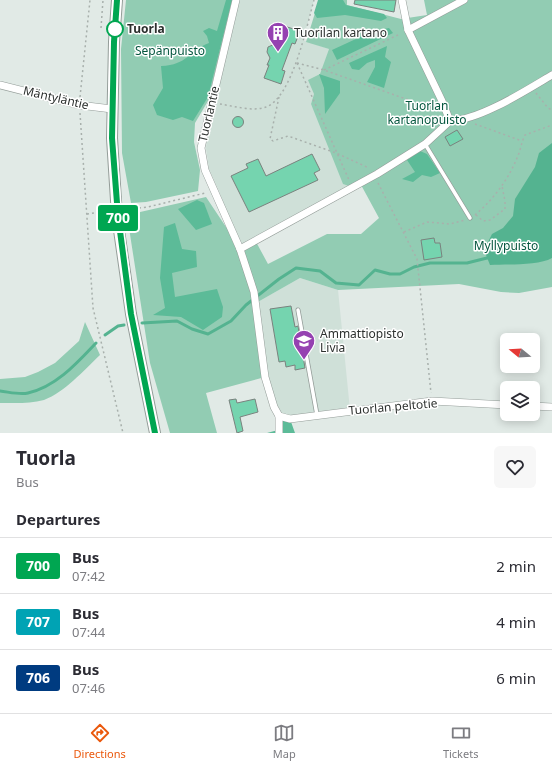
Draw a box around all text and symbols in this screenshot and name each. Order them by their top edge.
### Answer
marker: Tuorla [106,20,124,38]
place label: Tuorla [127,20,165,37]
building icon: Tuorilan kartano [265,20,291,53]
place label: Tuorilan kartano [294,24,387,41]
park label: Sepänpuisto [135,42,205,59]
street label: Mäntyläntie [22,82,91,113]
street label: Tuorlantie [194,84,223,144]
park label: Tuorlan kartanopuisto [387,97,467,128]
line badge: 700 [95,205,141,231]
text: 700 [106,208,130,227]
park label: Myllypuisto [474,237,538,254]
place label: Ammattiopisto Livia [320,325,404,356]
school or university icon: Ammattiopisto Livia [291,328,317,361]
north arrow [500,333,540,373]
map controls [500,333,540,421]
button: layers [500,381,540,421]
street label: Tuorlan peltotie [348,394,438,419]
text: Tuorla [16,445,76,471]
button: heart [494,446,536,488]
text: Bus [16,473,39,491]
text: Departures [16,509,100,529]
text: Bus [72,547,99,567]
text: 700 [26,556,50,575]
text: 2 min [496,556,536,576]
text: 07:42 [72,567,105,585]
text: Bus [72,603,99,623]
text: 707 [26,612,50,631]
text: 4 min [496,612,536,632]
text: 07:44 [72,623,105,641]
text: Bus [72,659,99,679]
text: 706 [26,668,50,687]
text: 6 min [496,668,536,688]
text: 07:46 [72,679,105,697]
tab: Directions [74,722,126,761]
tab: Map [273,722,296,761]
tab: Tickets [443,722,478,761]

